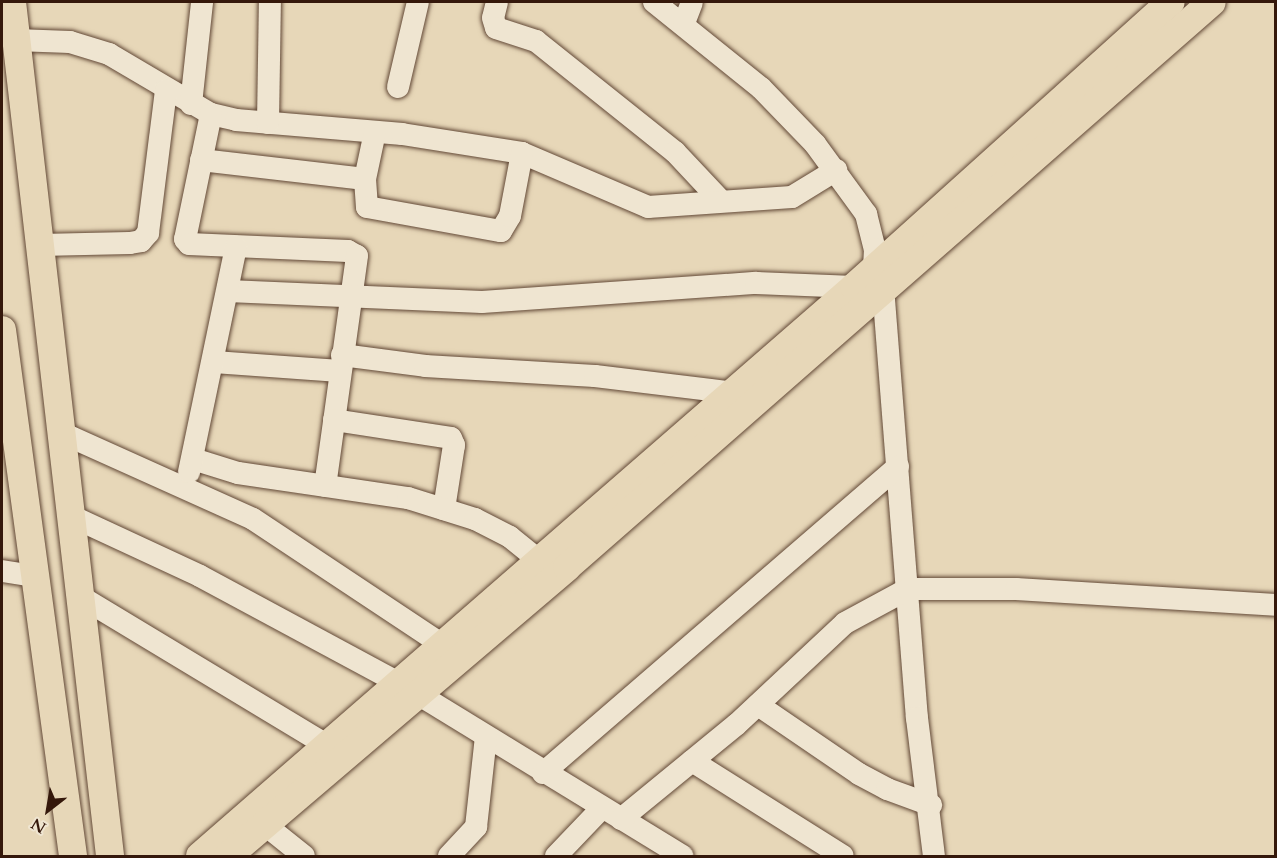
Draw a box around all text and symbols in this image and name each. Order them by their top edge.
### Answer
north arrow [18,780,78,840]
text: N [27,812,50,838]

